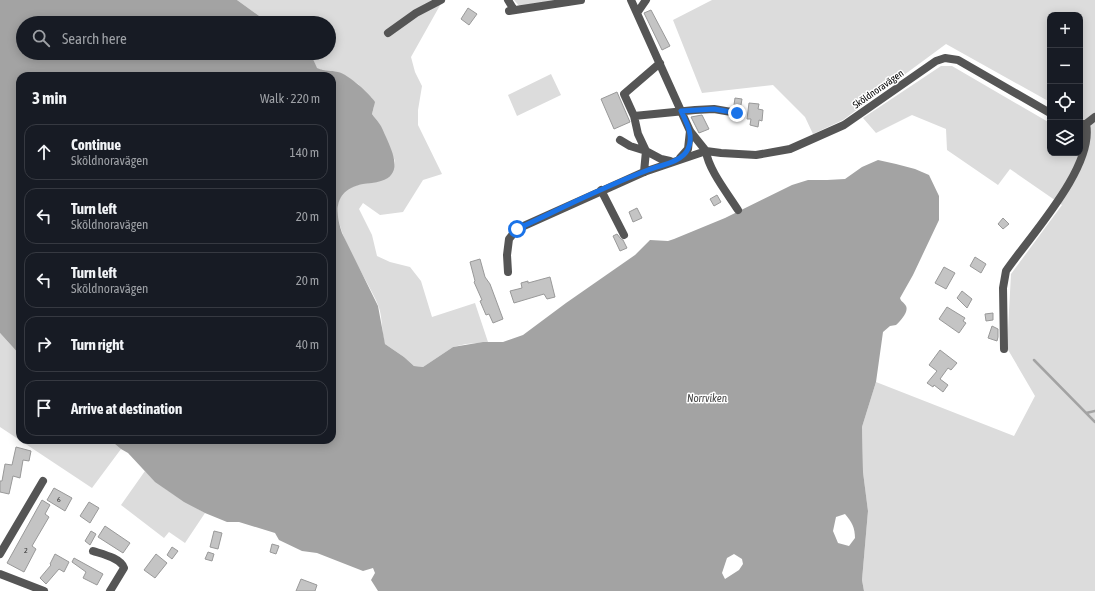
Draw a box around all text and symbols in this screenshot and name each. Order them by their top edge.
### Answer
map controls [1047,12,1083,156]
button: + [1047,12,1083,48]
search box [16,16,336,60]
icon: search [30,27,52,49]
text: Search here [62,30,127,47]
button: − [1047,48,1083,84]
street label: Sköldnoravägen [850,67,906,111]
button: locate [1047,84,1083,120]
text: 3 min [32,88,67,108]
text: Walk · 220 m [260,91,320,106]
route end [728,104,746,122]
button: layers [1047,120,1083,156]
text: Continue [71,136,121,153]
icon: ahead [33,141,55,163]
text: 140 m [290,145,319,160]
text: Sköldnoravägen [71,153,148,168]
text: Turn left [71,200,117,217]
icon: left [33,205,55,227]
text: 20 m [296,209,319,224]
text: Sköldnoravägen [71,217,148,232]
route start [508,220,526,238]
text: Turn left [71,264,117,281]
icon: left [33,269,55,291]
text: 20 m [296,273,319,288]
text: Sköldnoravägen [71,281,148,296]
icon: right [33,333,55,355]
text: Turn right [71,336,124,353]
text: 40 m [296,337,319,352]
water label: Norrviken [687,392,728,404]
icon: arrive [33,397,55,419]
text: Arrive at destination [71,400,182,417]
house number: 6 [57,495,61,504]
house number: 2 [24,546,28,555]

